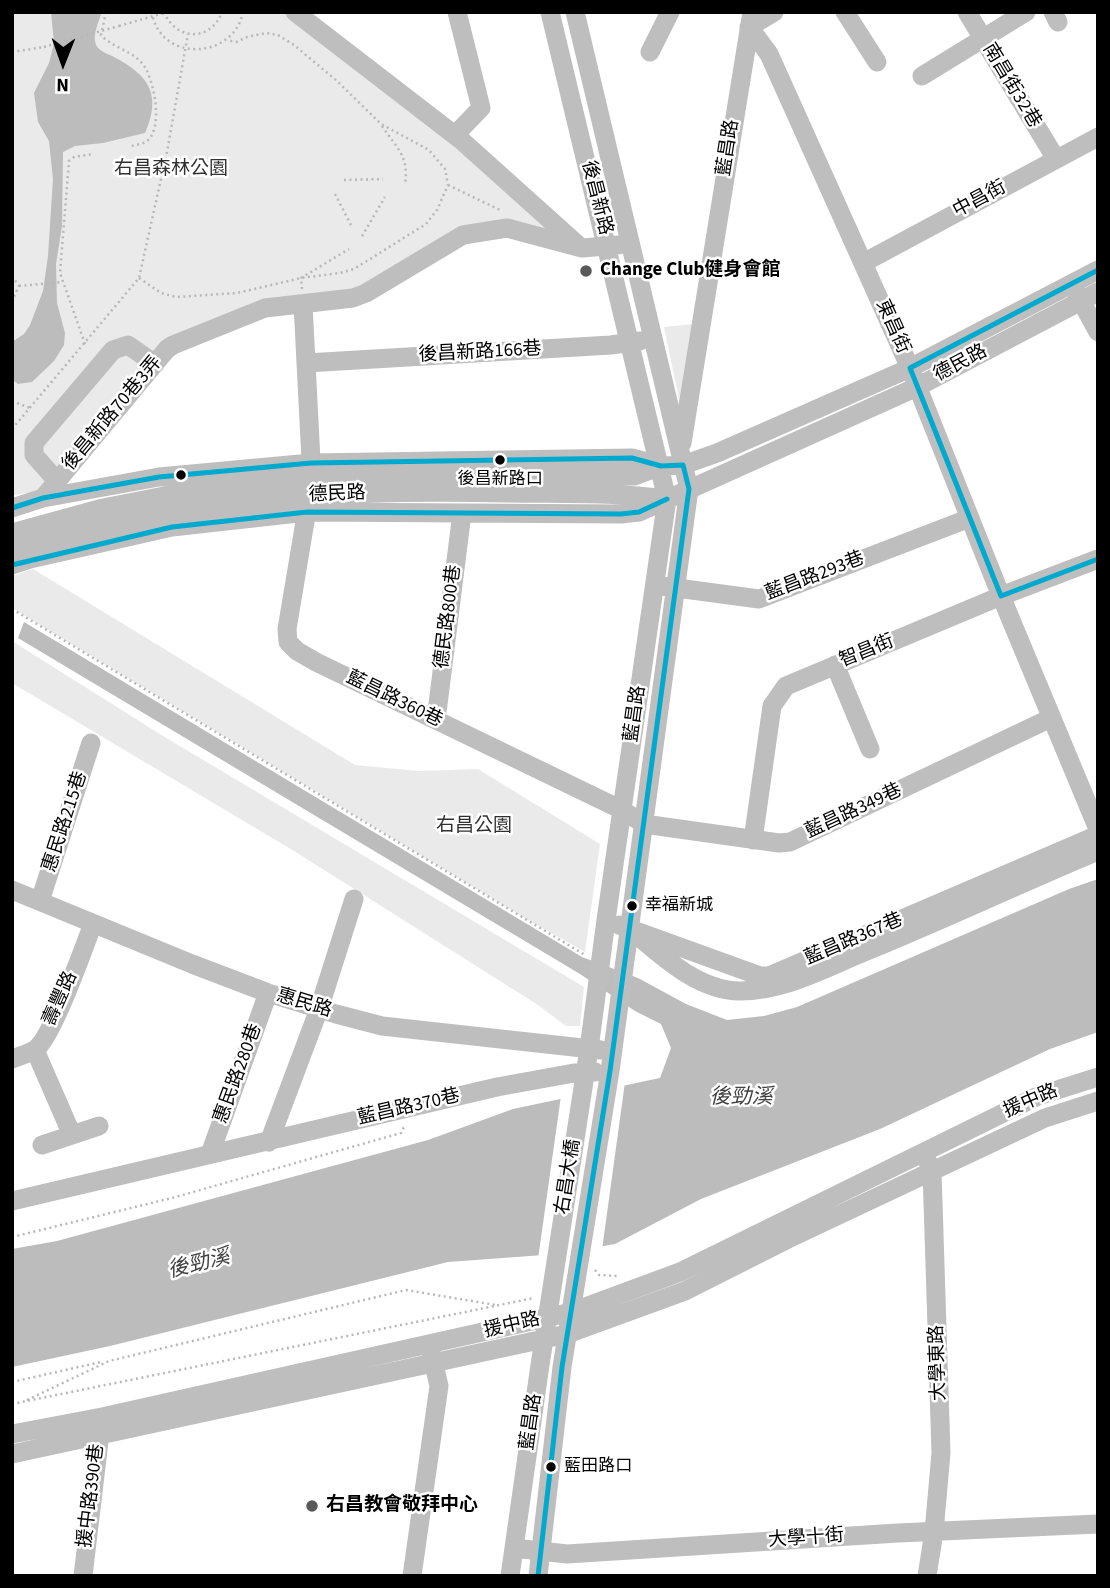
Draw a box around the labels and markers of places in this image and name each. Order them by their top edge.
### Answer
place label: Change Club健身會館 [600,260,780,282]
marker: Change Club健身會館 [578,263,594,279]
marker: 後昌新路口 [493,453,507,467]
unlabelled marker [174,468,188,482]
place label: 後昌新路口 [458,470,542,490]
place label: 幸福新城 [645,896,713,916]
marker: 幸福新城 [625,899,639,913]
place label: 藍田路口 [564,1457,632,1477]
marker: 藍田路口 [544,1460,558,1474]
place label: 右昌教會敬拜中心 [326,1495,478,1517]
marker: 右昌教會敬拜中心 [304,1498,320,1514]

